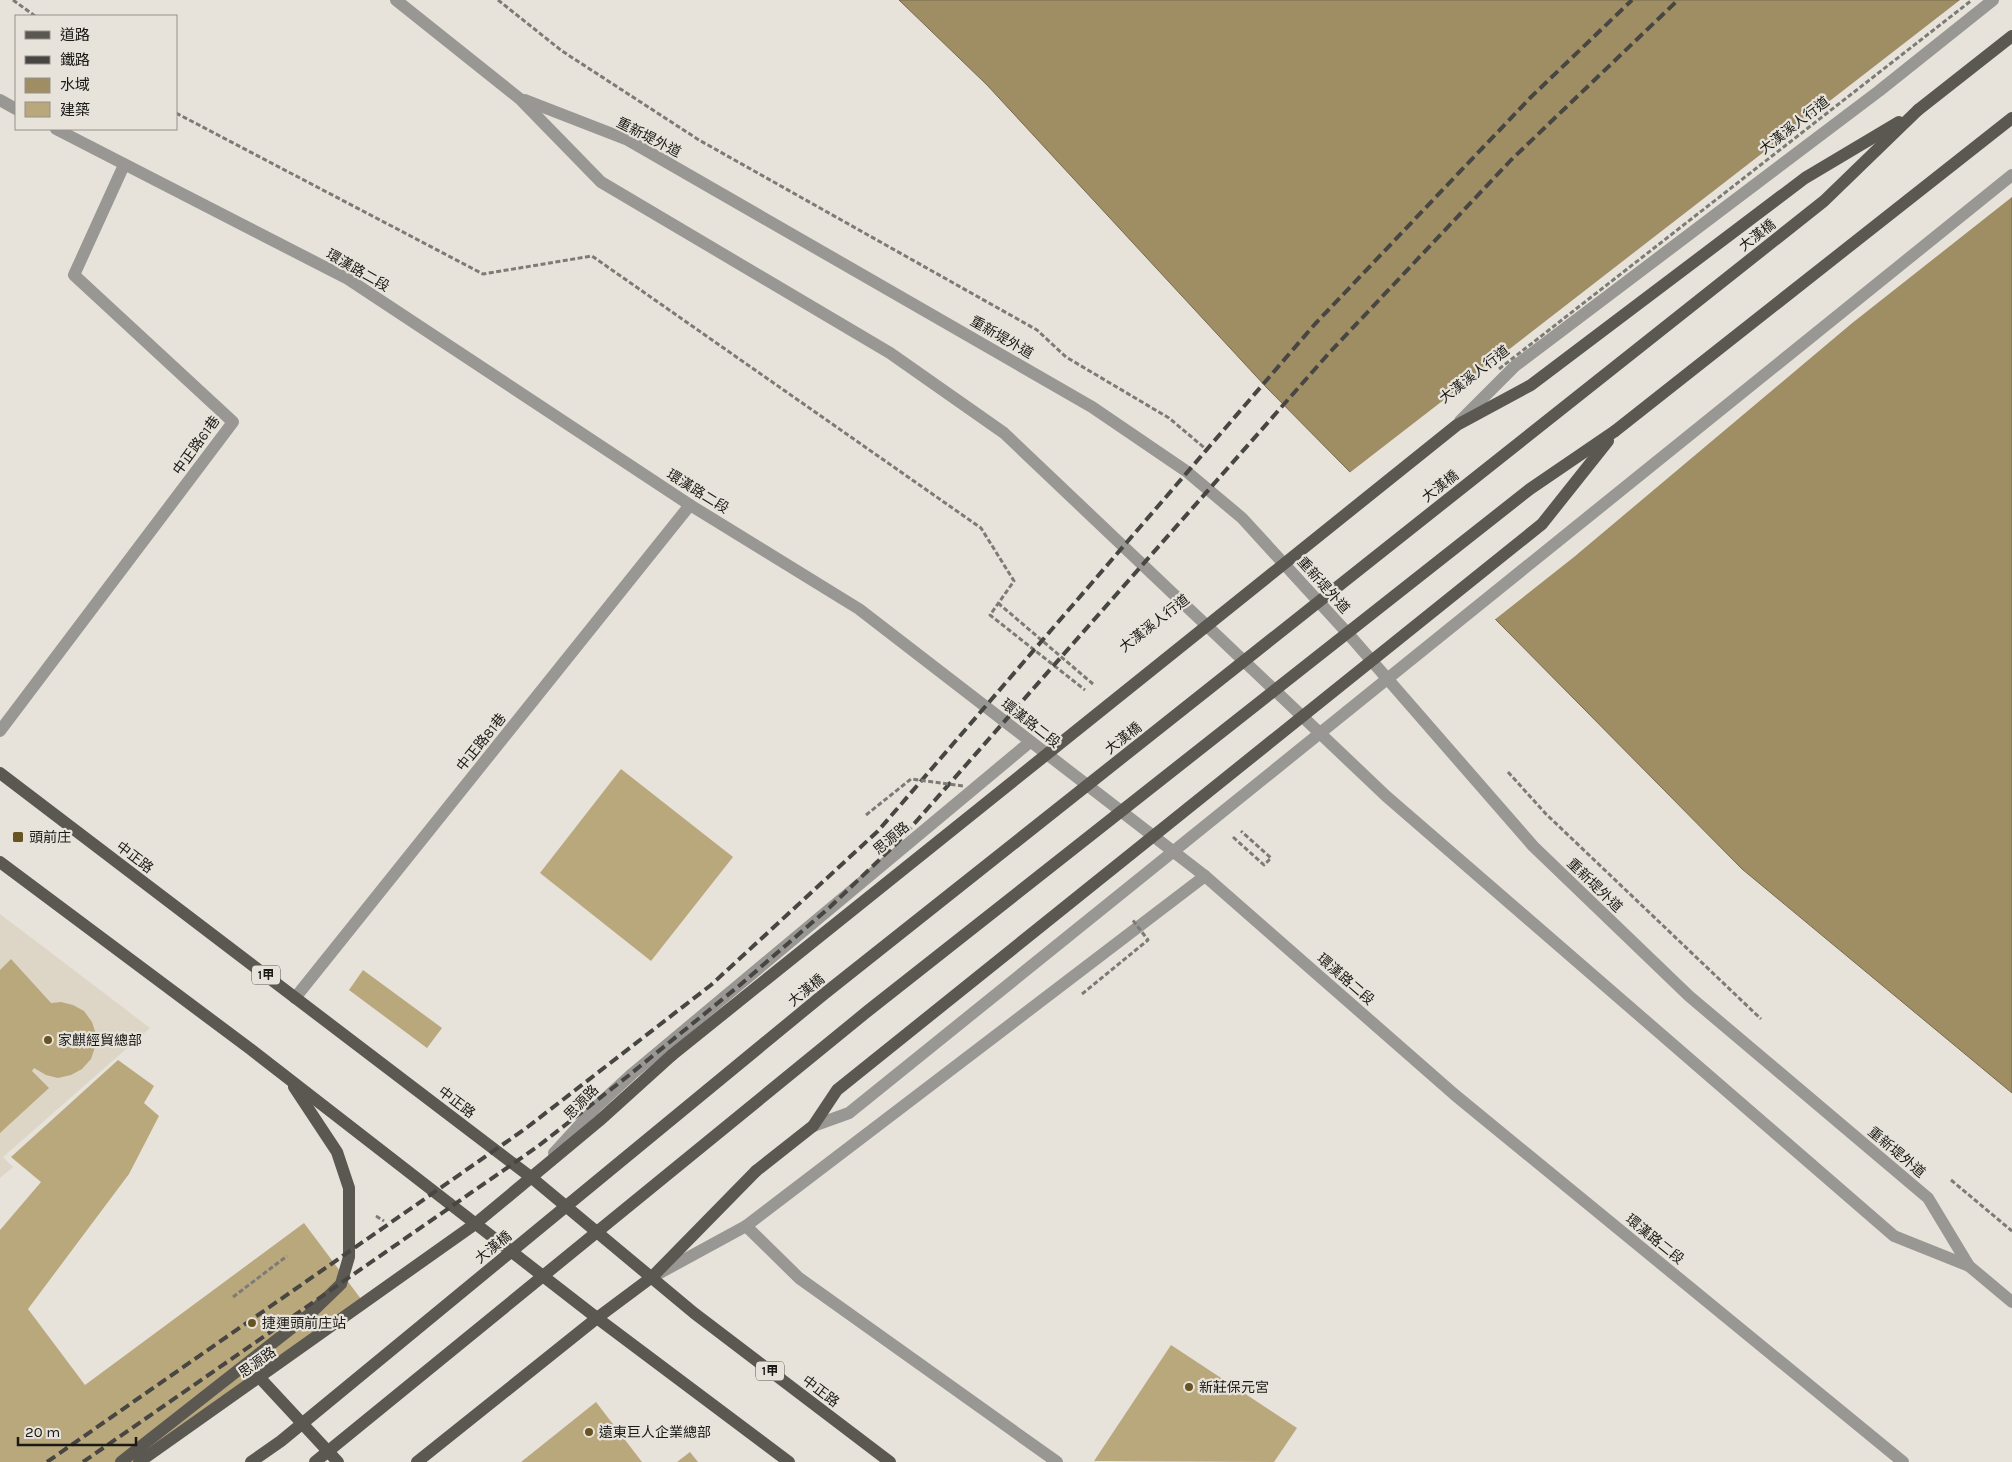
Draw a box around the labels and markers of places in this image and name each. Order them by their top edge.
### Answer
place label: 頭前庄 [29,829,71,846]
marker: 頭前庄 [11,830,25,844]
place label: 家麒經貿總部 [58,1032,142,1049]
marker: 家麒經貿總部 [42,1034,54,1046]
place label: 捷運頭前庄站 [262,1315,346,1332]
marker: 捷運頭前庄站 [246,1317,258,1329]
place label: 新莊保元宮 [1199,1379,1269,1396]
marker: 新莊保元宮 [1183,1381,1195,1393]
place label: 遠東巨人企業總部 [599,1424,711,1441]
marker: 遠東巨人企業總部 [583,1426,595,1438]

